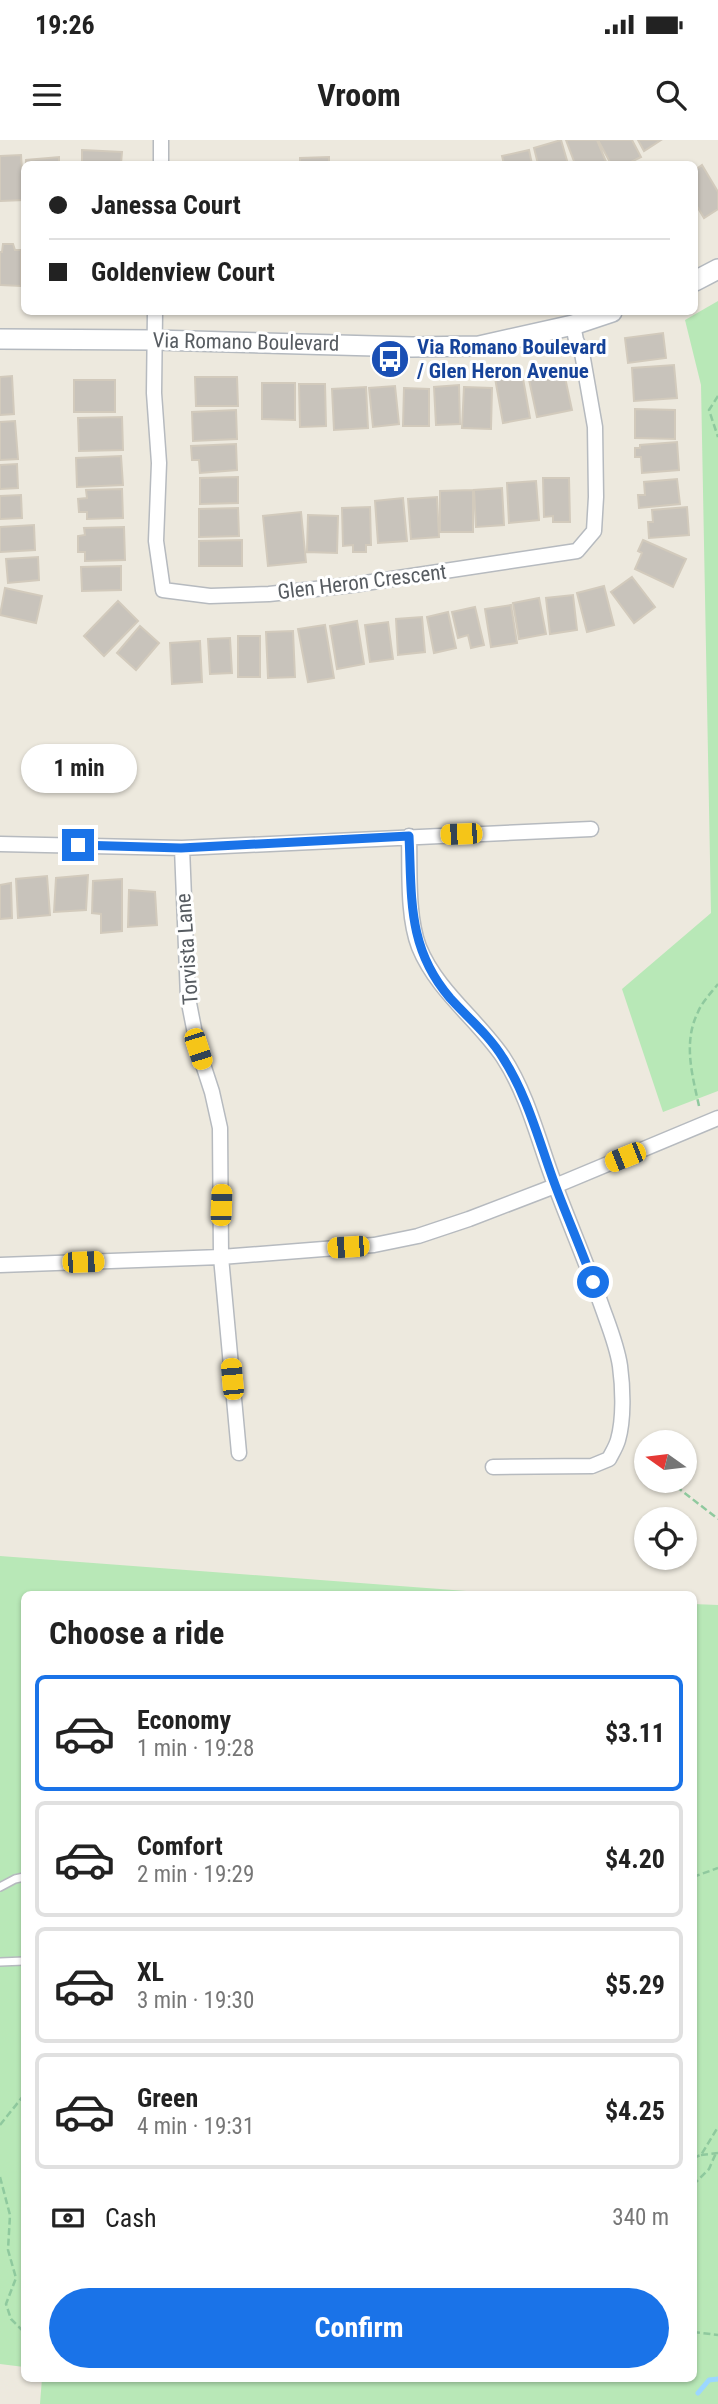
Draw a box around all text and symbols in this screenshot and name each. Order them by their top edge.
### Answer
text: 19:26 [35,10,95,40]
icon: menu [28,76,66,114]
text: Vroom [317,76,401,114]
icon: search [652,76,690,114]
text: Janessa Court [91,190,241,220]
text: Goldenview Court [91,257,275,287]
street label: Via Romano Boulevard [152,328,340,356]
place label: Via Romano Boulevard / Glen Heron Avenue [416,335,606,383]
bus stop icon: Via Romano Boulevard / Glen Heron Avenue [369,338,411,380]
street label: Glen Heron Crescent [276,560,448,604]
callout: 1 min [20,744,136,792]
text: 1 min [53,755,105,782]
car [440,823,483,845]
route end [62,829,94,861]
street label: Torvista Lane [171,892,203,1005]
car [182,1026,215,1072]
car [602,1139,649,1175]
car [210,1184,233,1226]
car [327,1235,370,1259]
car [62,1251,105,1273]
route start [577,1266,609,1298]
car [220,1357,245,1401]
north arrow [634,1430,696,1493]
map controls [634,1430,697,1570]
button: locate [634,1507,697,1570]
text: Choose a ride [49,1614,224,1652]
icon: car [53,1702,116,1765]
text: Economy [137,1705,231,1735]
text: $3.11 [605,1718,665,1748]
text: 1 min · 19:28 [137,1735,254,1762]
icon: car [53,1828,116,1891]
text: Comfort [137,1831,223,1861]
text: $4.20 [605,1844,665,1874]
text: 2 min · 19:29 [137,1861,254,1888]
icon: car [53,1954,116,2017]
text: XL [137,1957,164,1987]
text: $5.29 [605,1970,665,2000]
text: 3 min · 19:30 [137,1987,254,2014]
icon: car [53,2080,116,2143]
text: Green [137,2083,198,2113]
text: $4.25 [605,2096,665,2126]
text: 4 min · 19:31 [137,2113,254,2140]
icon: cash [49,2199,87,2237]
text: Cash [105,2203,157,2233]
text: 340 m [612,2204,669,2231]
button: Confirm [49,2288,669,2368]

